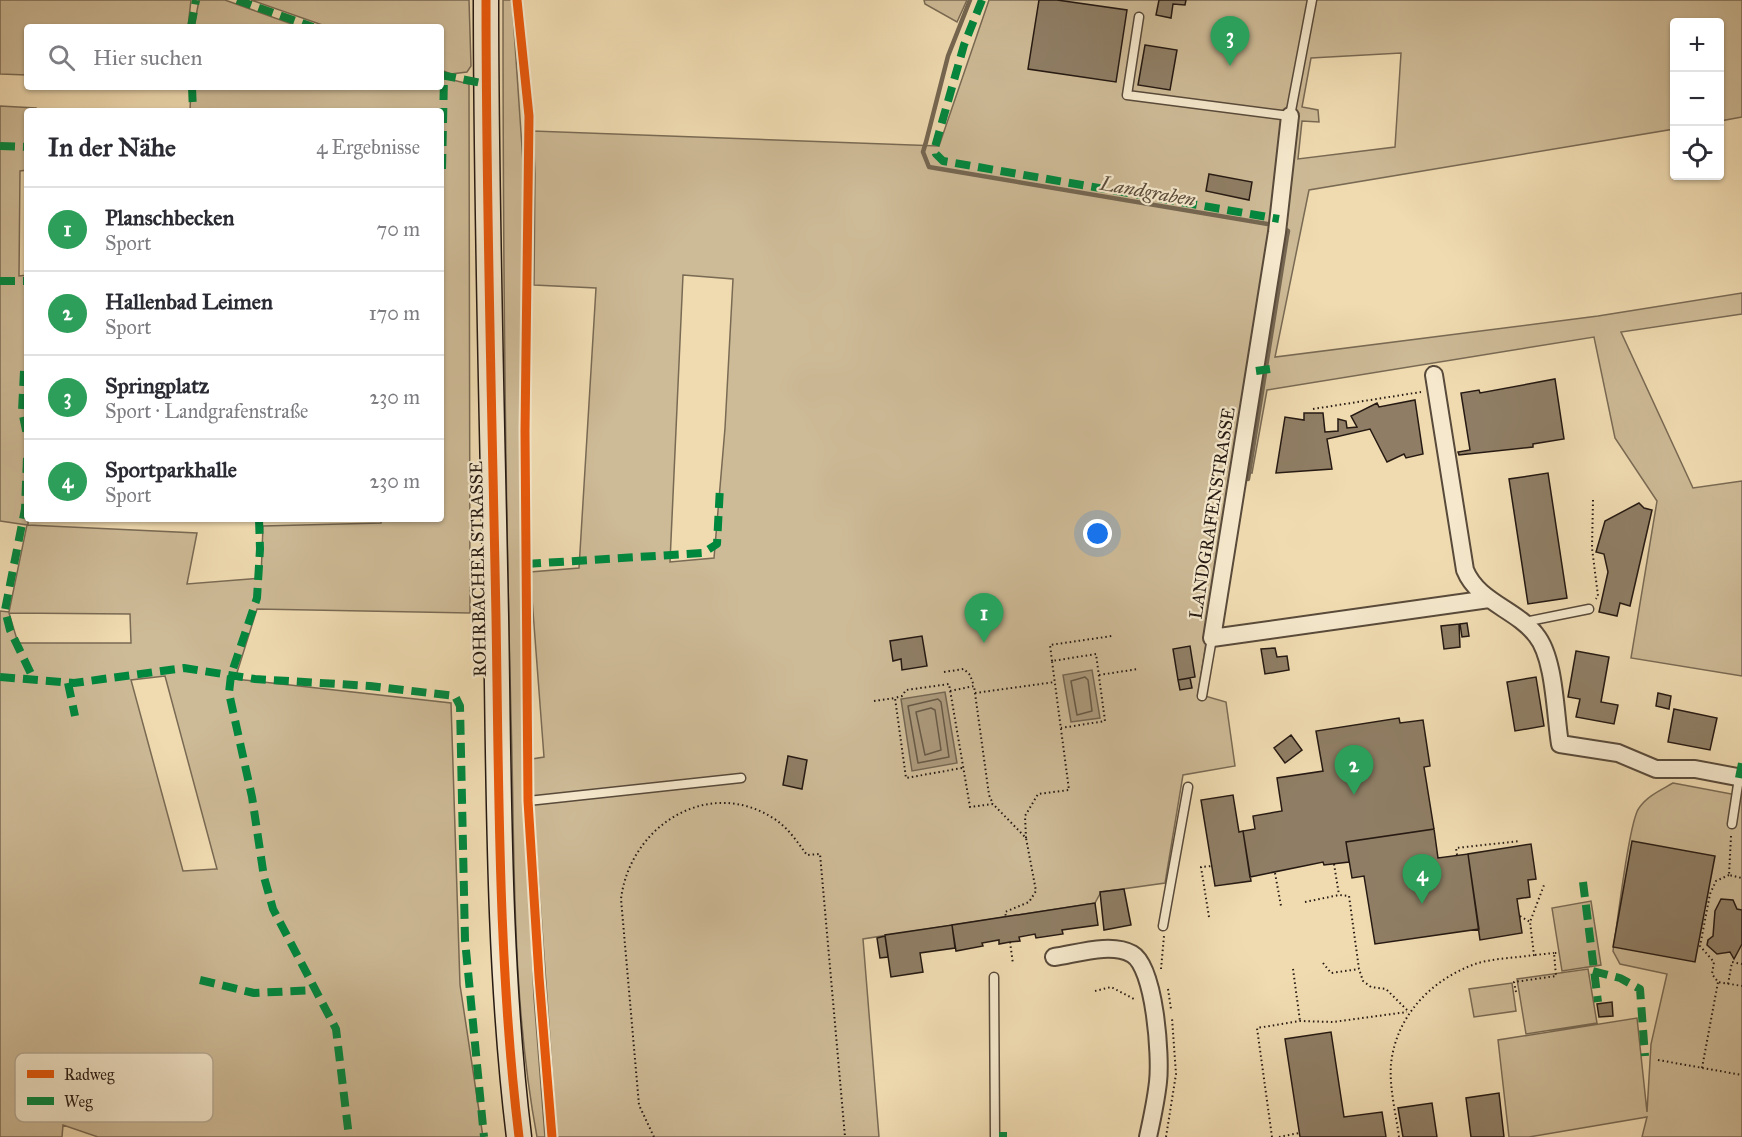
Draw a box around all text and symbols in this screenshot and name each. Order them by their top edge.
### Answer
pin: 3 [1210,16,1250,66]
map controls [1670,18,1724,180]
button: + [1670,18,1724,72]
search box [24,24,444,90]
icon: search [45,41,78,74]
text: Hier suchen [93,44,202,71]
button: − [1670,72,1724,126]
button: locate [1670,126,1724,180]
text: In der Nähe [48,131,176,163]
text: 4 Ergebnisse [316,135,420,159]
water label: Landgraben [1097,171,1198,211]
text: Planschbecken [105,204,234,231]
text: 1 [64,217,71,241]
text: 70 m [377,217,420,241]
text: Sport [105,231,151,255]
text: Hallenbad Leimen [105,288,273,315]
text: 2 [63,301,72,325]
text: 170 m [369,301,420,325]
text: Sport [105,315,151,339]
text: Springplatz [105,372,209,399]
text: 3 [64,385,72,409]
text: 230 m [369,385,420,409]
text: Sport · Landgrafenstraße [105,399,308,423]
street label: LANDGRAFENSTRASSE [1184,405,1240,621]
text: Sportparkhalle [105,456,237,483]
street label: ROHRBACHER STRASSE [465,461,491,677]
text: 4 [62,469,73,493]
text: 230 m [369,469,420,493]
text: Sport [105,483,151,507]
your location [1083,519,1112,548]
pin: 1 [964,594,1004,643]
pin: 2 [1334,746,1374,795]
pin: 4 [1402,854,1442,904]
legend [15,1053,213,1122]
text: Radweg [64,1065,115,1085]
text: Weg [64,1092,93,1112]

